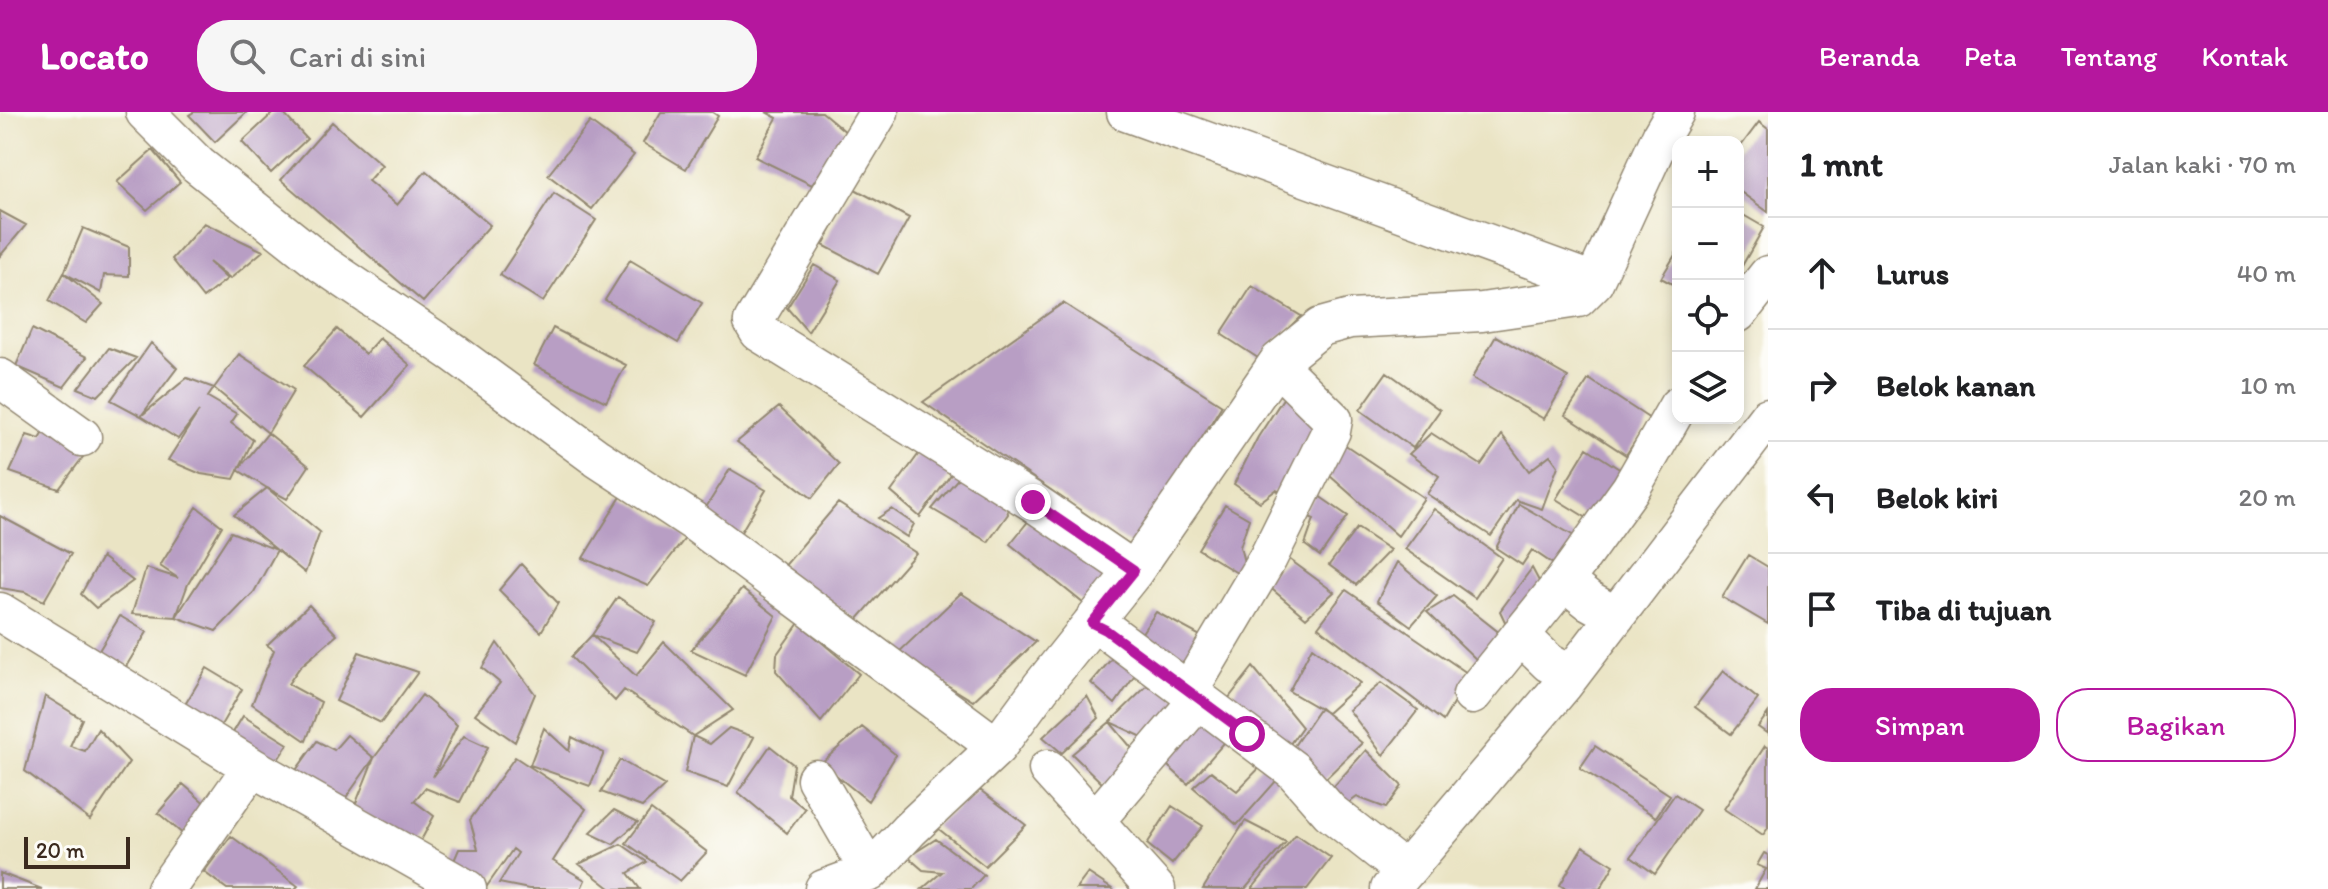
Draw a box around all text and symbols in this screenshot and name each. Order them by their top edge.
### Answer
search box [197,20,757,92]
text: Locato [40,33,149,79]
icon: search [225,34,269,78]
text: Cari di sini [289,38,426,75]
text: Beranda [1819,39,1920,73]
text: Peta [1964,39,2017,73]
text: Tentang [2061,39,2157,73]
text: Kontak [2201,39,2288,73]
map controls [1672,136,1744,424]
button: + [1672,136,1744,208]
text: 1 mnt [1800,144,1883,185]
text: Jalan kaki · 70 m [2109,148,2296,180]
button: − [1672,208,1744,280]
icon: ahead [1800,251,1844,295]
text: Lurus [1876,255,1949,292]
text: 40 m [2237,257,2296,289]
button: locate [1672,280,1744,352]
button: layers [1672,352,1744,424]
icon: right [1800,363,1844,407]
text: Belok kanan [1876,367,2035,404]
text: 10 m [2240,369,2296,401]
icon: left [1800,475,1844,519]
text: Belok kiri [1876,479,1998,516]
text: 20 m [2239,481,2296,513]
route end [1015,484,1051,520]
icon: arrive [1800,587,1844,631]
text: Tiba di tujuan [1876,591,2051,628]
button: Simpan [1800,688,2040,762]
button: Bagikan [2056,688,2296,762]
route start [1229,716,1265,752]
scale bar [24,833,130,869]
text: 20 m [36,837,85,864]

